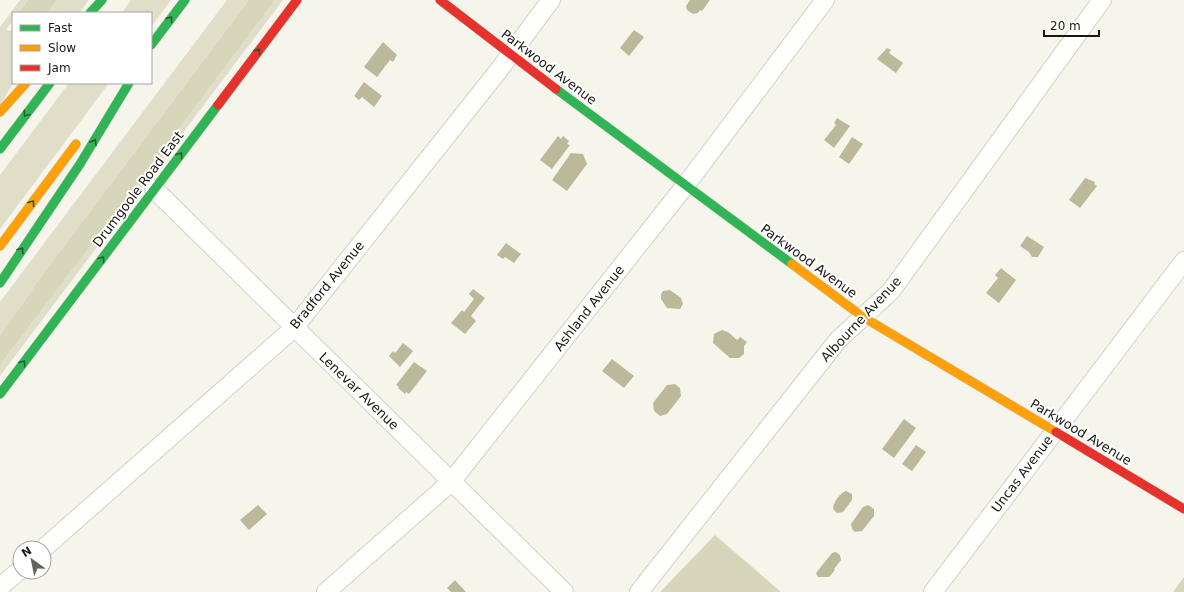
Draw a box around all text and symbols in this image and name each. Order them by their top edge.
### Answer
legend [12,12,152,84]
scale bar [1044,12,1099,38]
one-way arrow [165,17,172,24]
text: 20 m [1050,19,1081,33]
text: Fast [48,21,72,35]
street label: Parkwood Avenue [498,26,600,108]
text: Slow [48,41,76,55]
one-way arrow [253,48,261,55]
text: Jam [47,61,71,75]
one-way arrow [24,110,31,117]
street label: Drumgoole Road East [90,128,186,250]
one-way arrow [89,139,96,146]
one-way arrow [175,152,182,159]
one-way arrow [27,201,34,208]
street label: Parkwood Avenue [758,221,860,301]
street label: Bradford Avenue [287,238,367,332]
one-way arrow [16,247,24,254]
one-way arrow [97,256,104,263]
street label: Ashland Avenue [551,262,627,354]
street label: Albourne Avenue [818,273,904,365]
street label: Lenevar Avenue [316,349,402,433]
one-way arrow [19,360,26,367]
street label: Parkwood Avenue [1028,396,1134,468]
street label: Uncas Avenue [988,433,1056,515]
north arrow [12,540,52,580]
text: N [19,544,34,560]

